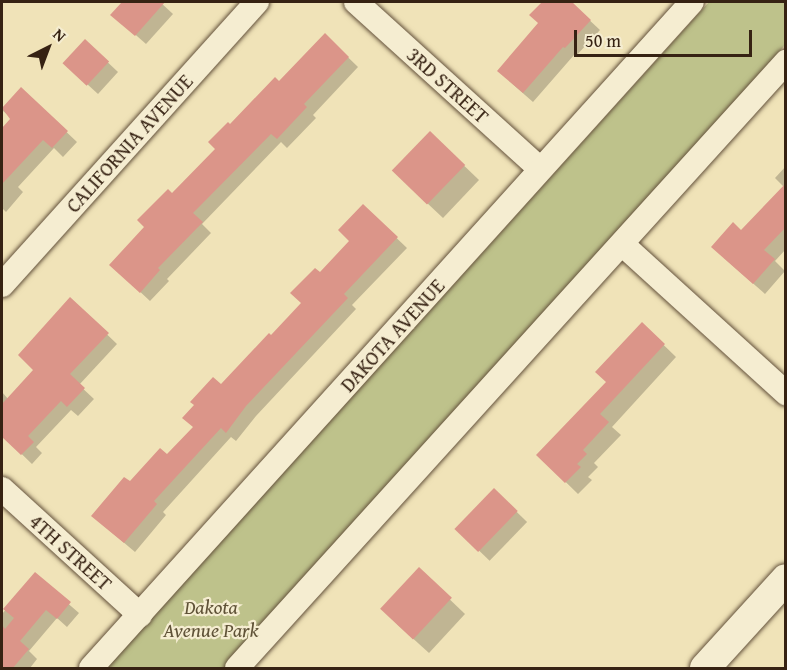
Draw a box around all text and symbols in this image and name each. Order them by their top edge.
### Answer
north arrow [18,18,78,78]
scale bar [577,18,756,56]
text: N [48,22,72,47]
text: 50 m [585,27,621,54]
street label: 3RD STREET [402,42,494,128]
street label: CALIFORNIA AVENUE [61,69,197,217]
street label: DAKOTA AVENUE [335,274,449,396]
street label: 4TH STREET [25,509,117,595]
park label: Dakota Avenue Park [163,595,259,642]

